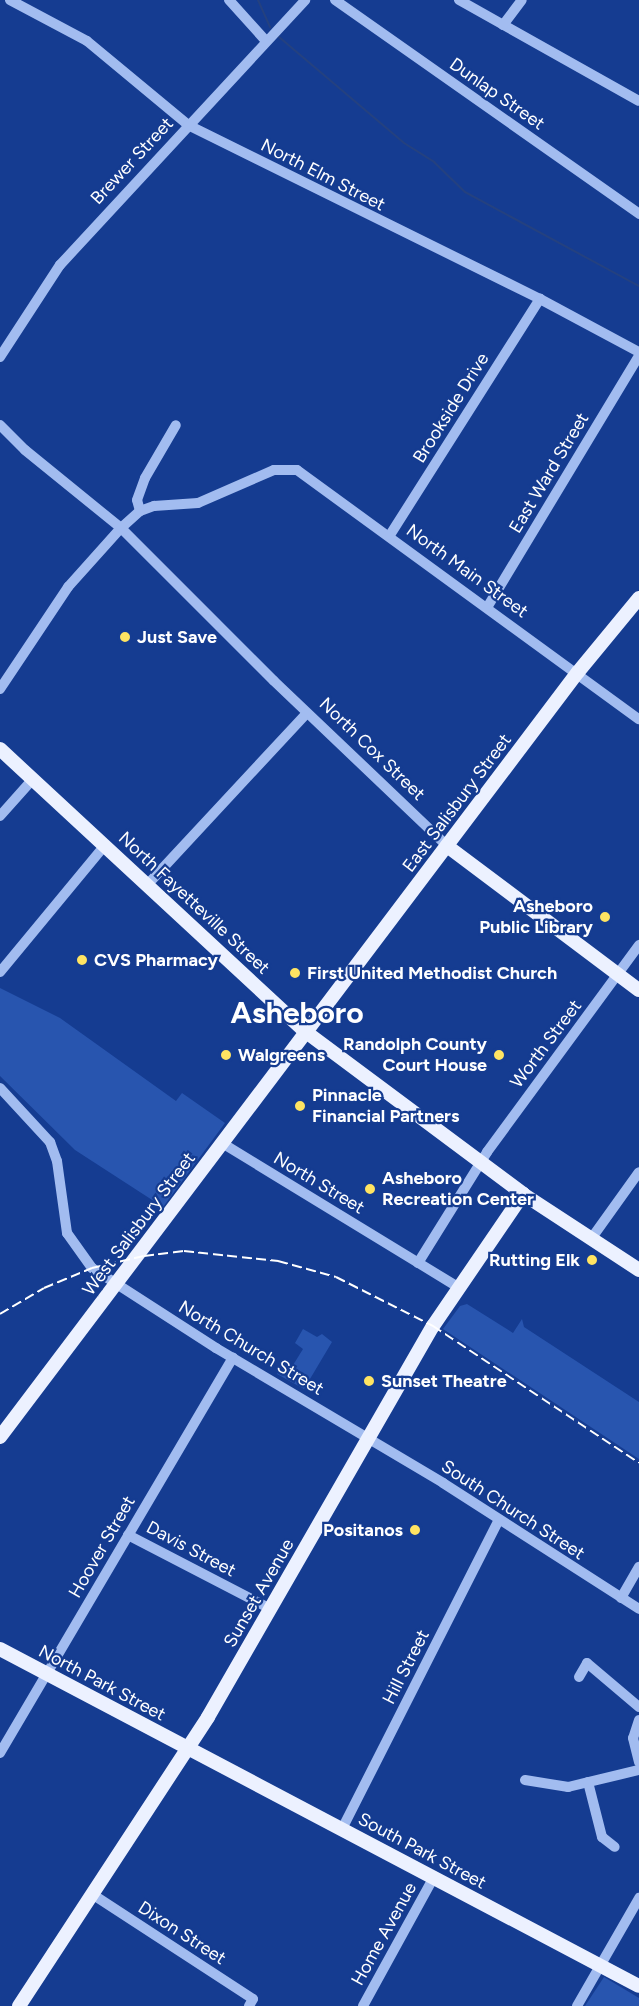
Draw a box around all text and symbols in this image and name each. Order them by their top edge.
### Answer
street label: Dunlap Street [445,53,549,135]
street label: Brewer Street [86,113,178,209]
street label: North Elm Street [257,134,389,216]
street label: Brookside Drive [409,349,493,467]
street label: East Ward Street [505,409,593,537]
street label: North Main Street [402,520,532,622]
place label: Just Save [137,626,217,648]
marker: Just Save [118,630,132,644]
street label: North Cox Street [315,693,429,805]
street label: East Salisbury Street [398,730,516,876]
street label: North Fayetteville Street [114,827,274,979]
place label: Asheboro Public Library [479,896,593,938]
marker: Asheboro Public Library [598,910,612,924]
place label: CVS Pharmacy [94,949,218,971]
marker: CVS Pharmacy [75,953,89,967]
place label: First United Methodist Church [307,962,557,984]
marker: First United Methodist Church [288,966,302,980]
district label: Asheboro [230,995,364,1031]
street label: Worth Street [506,996,586,1092]
place label: Randolph County Court House [343,1034,487,1076]
place label: Walgreens [238,1044,325,1066]
marker: Walgreens [219,1048,233,1062]
marker: Randolph County Court House [492,1048,506,1062]
place label: Pinnacle Financial Partners [312,1085,459,1128]
marker: Pinnacle Financial Partners [293,1099,307,1113]
street label: North Street [270,1147,368,1219]
street label: West Salisbury Street [78,1148,200,1300]
place label: Asheboro Recreation Center [382,1168,534,1210]
marker: Asheboro Recreation Center [363,1182,377,1196]
place label: Rutting Elk [489,1249,580,1271]
marker: Rutting Elk [585,1253,599,1267]
street label: North Church Street [174,1296,328,1400]
place label: Sunset Theatre [381,1370,507,1392]
marker: Sunset Theatre [362,1374,376,1388]
street label: South Church Street [437,1456,589,1564]
street label: Hoover Street [64,1492,140,1602]
street label: Davis Street [143,1516,239,1582]
place label: Positanos [323,1519,403,1541]
marker: Positanos [408,1523,422,1537]
street label: Sunset Avenue [219,1535,299,1651]
street label: Hill Street [378,1626,434,1708]
street label: North Park Street [35,1640,169,1726]
street label: South Park Street [354,1808,490,1894]
street label: Home Avenue [347,1879,421,1989]
street label: Dixon Street [134,1897,230,1969]

